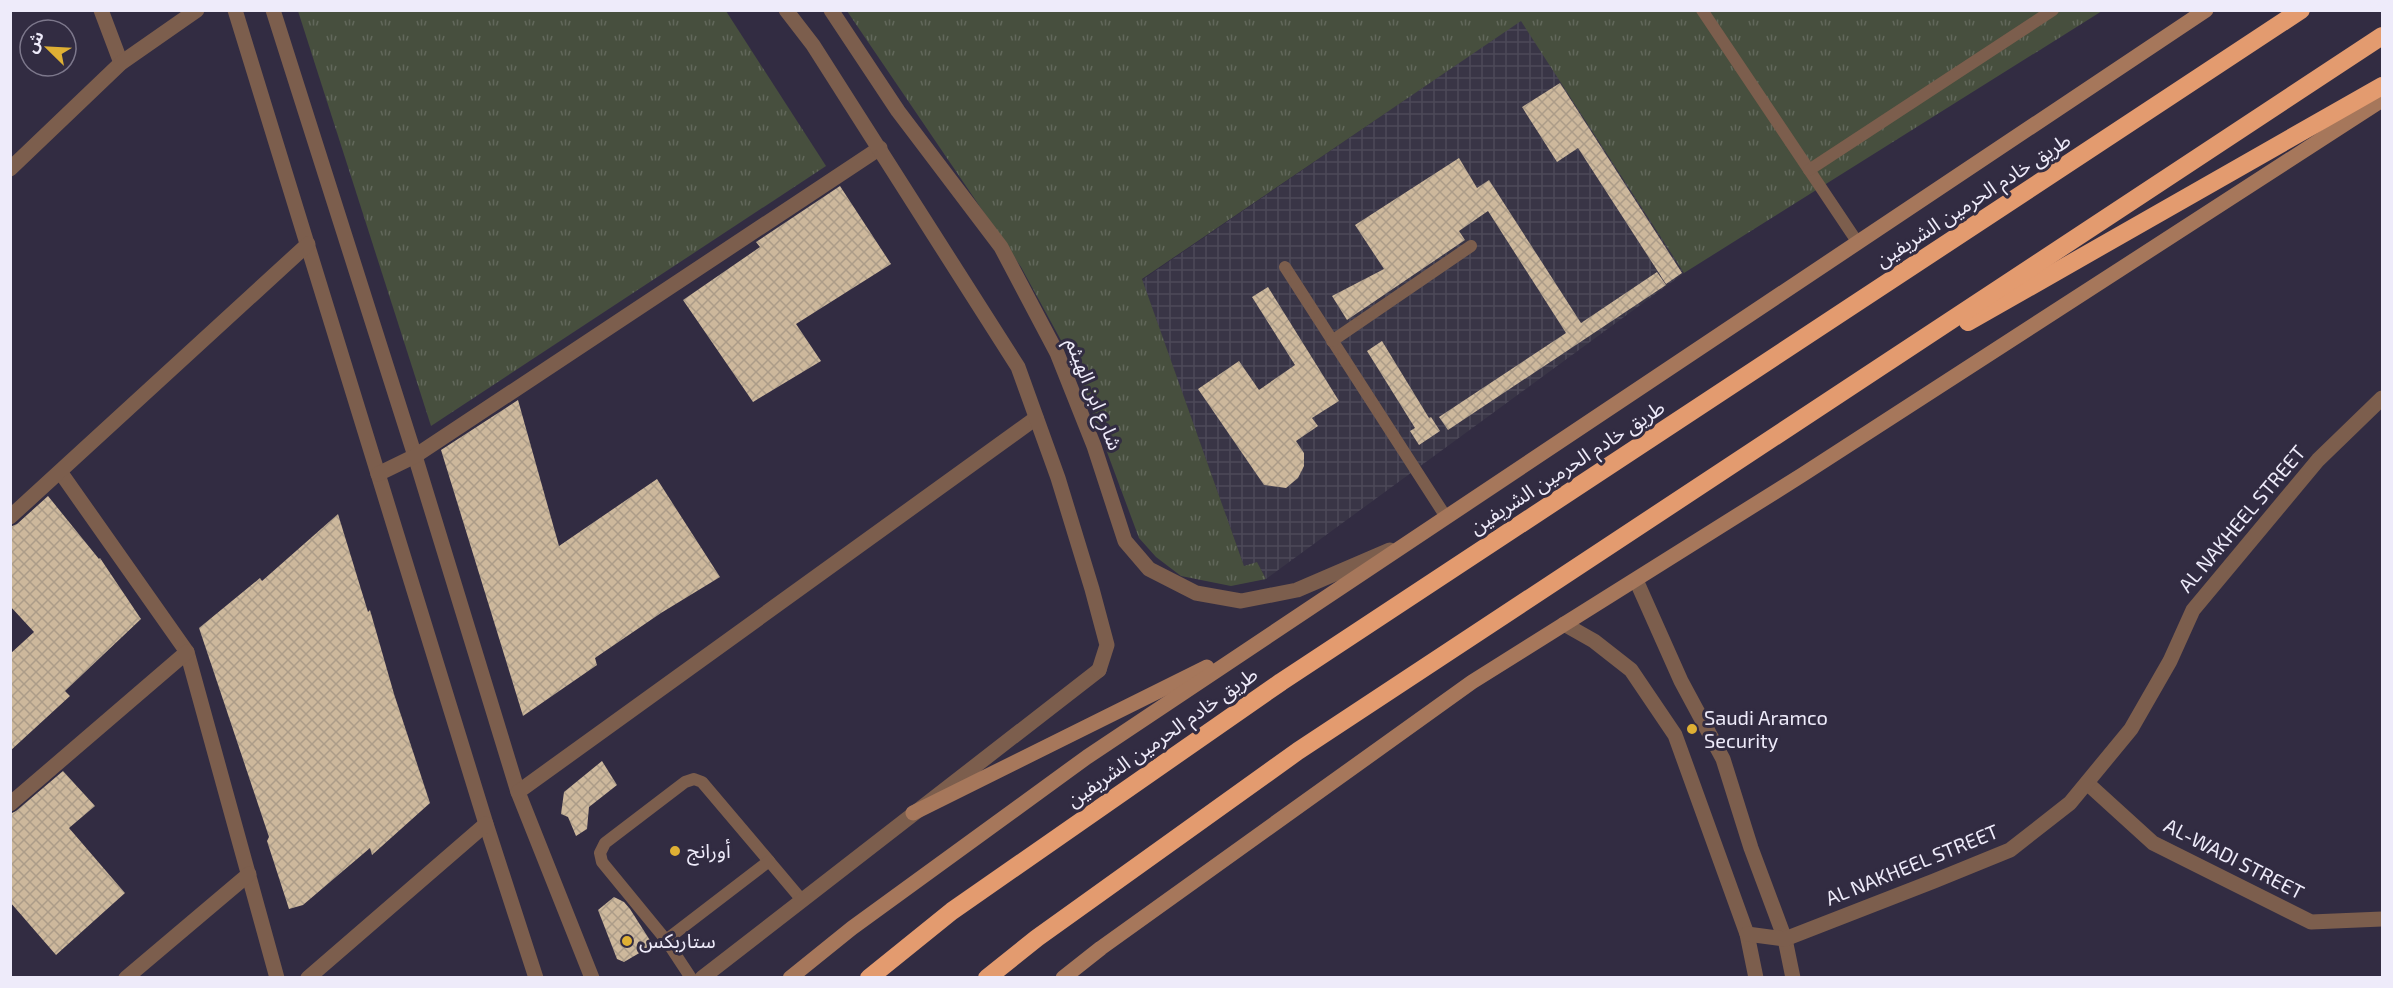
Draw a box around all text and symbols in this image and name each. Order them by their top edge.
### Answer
north arrow [18,18,78,78]
text: ش [21,28,48,56]
street label: طريق خادم الحرمين الشريفين [1870,127,2077,275]
street label: شارع ابن الهيثم [1058,334,1128,455]
street label: طريق خادم الحرمين الشريفين [1464,394,1671,542]
street label: AL NAKHEEL STREET [2173,440,2310,597]
street label: طريق خادم الحرمين الشريفين [1061,661,1264,815]
place label: Saudi Aramco Security [1704,705,1828,752]
marker: Saudi Aramco Security [1685,722,1699,736]
street label: AL-WADI STREET [2161,813,2309,904]
street label: AL NAKHEEL STREET [1822,818,2002,910]
place label: أورانج [687,838,731,866]
marker: أورانج [668,844,682,858]
place label: ستاربكس [639,928,716,953]
marker: ستاربكس [620,934,634,948]

